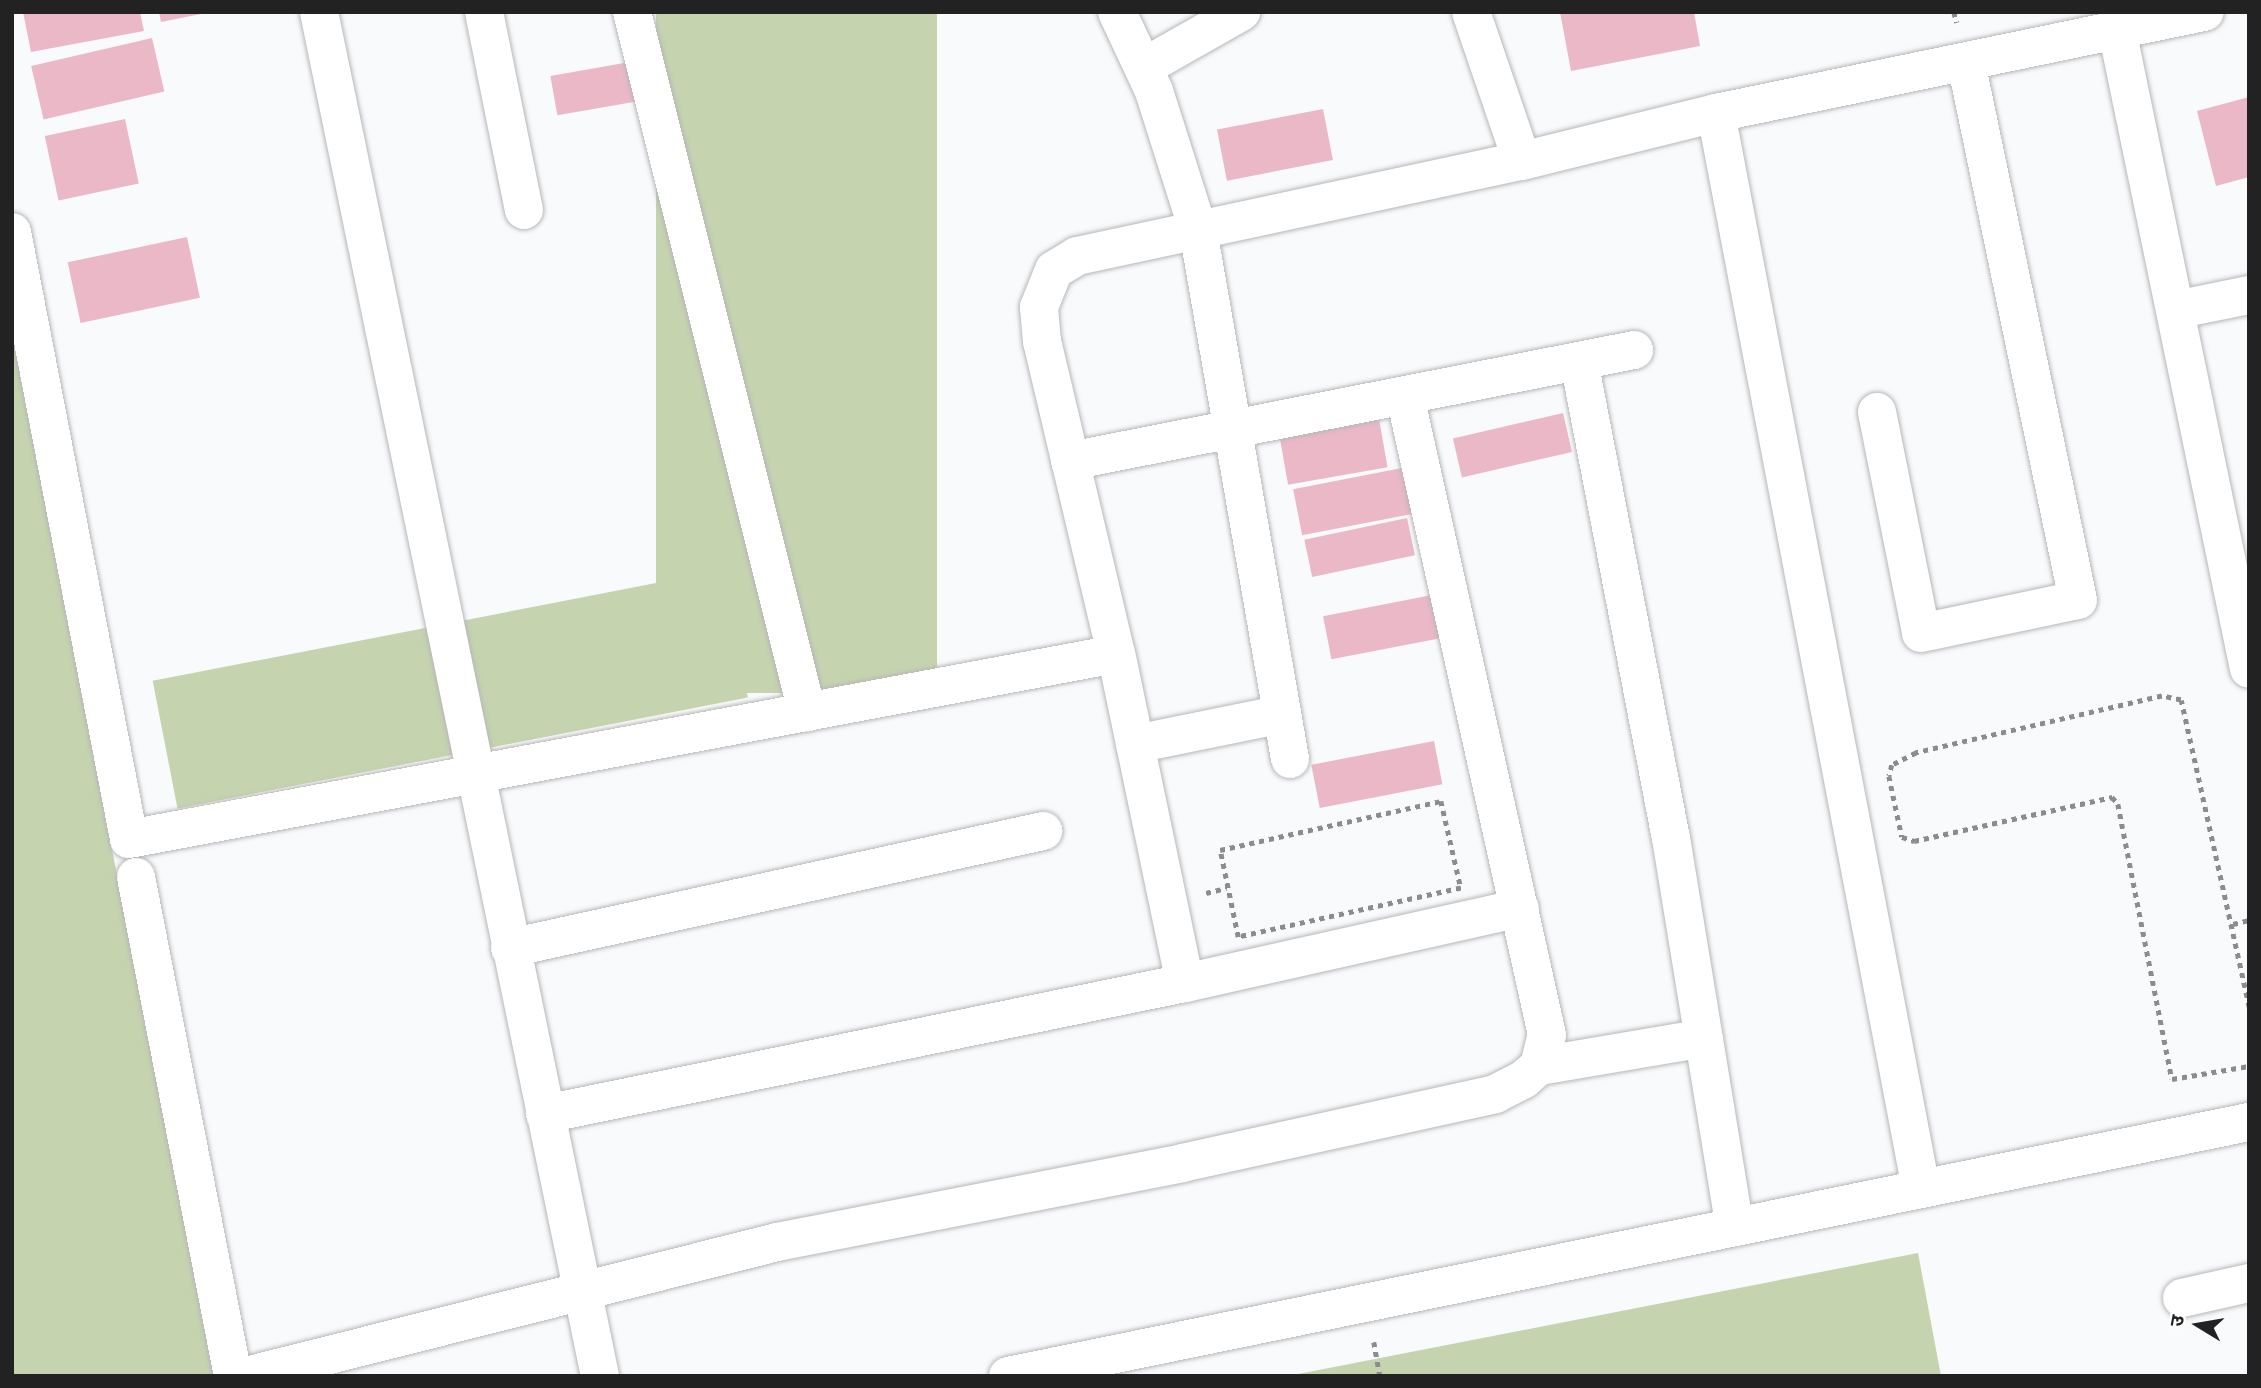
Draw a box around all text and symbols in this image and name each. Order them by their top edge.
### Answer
north arrow [2163,1290,2233,1360]
text: उ [2164,1313,2191,1329]

